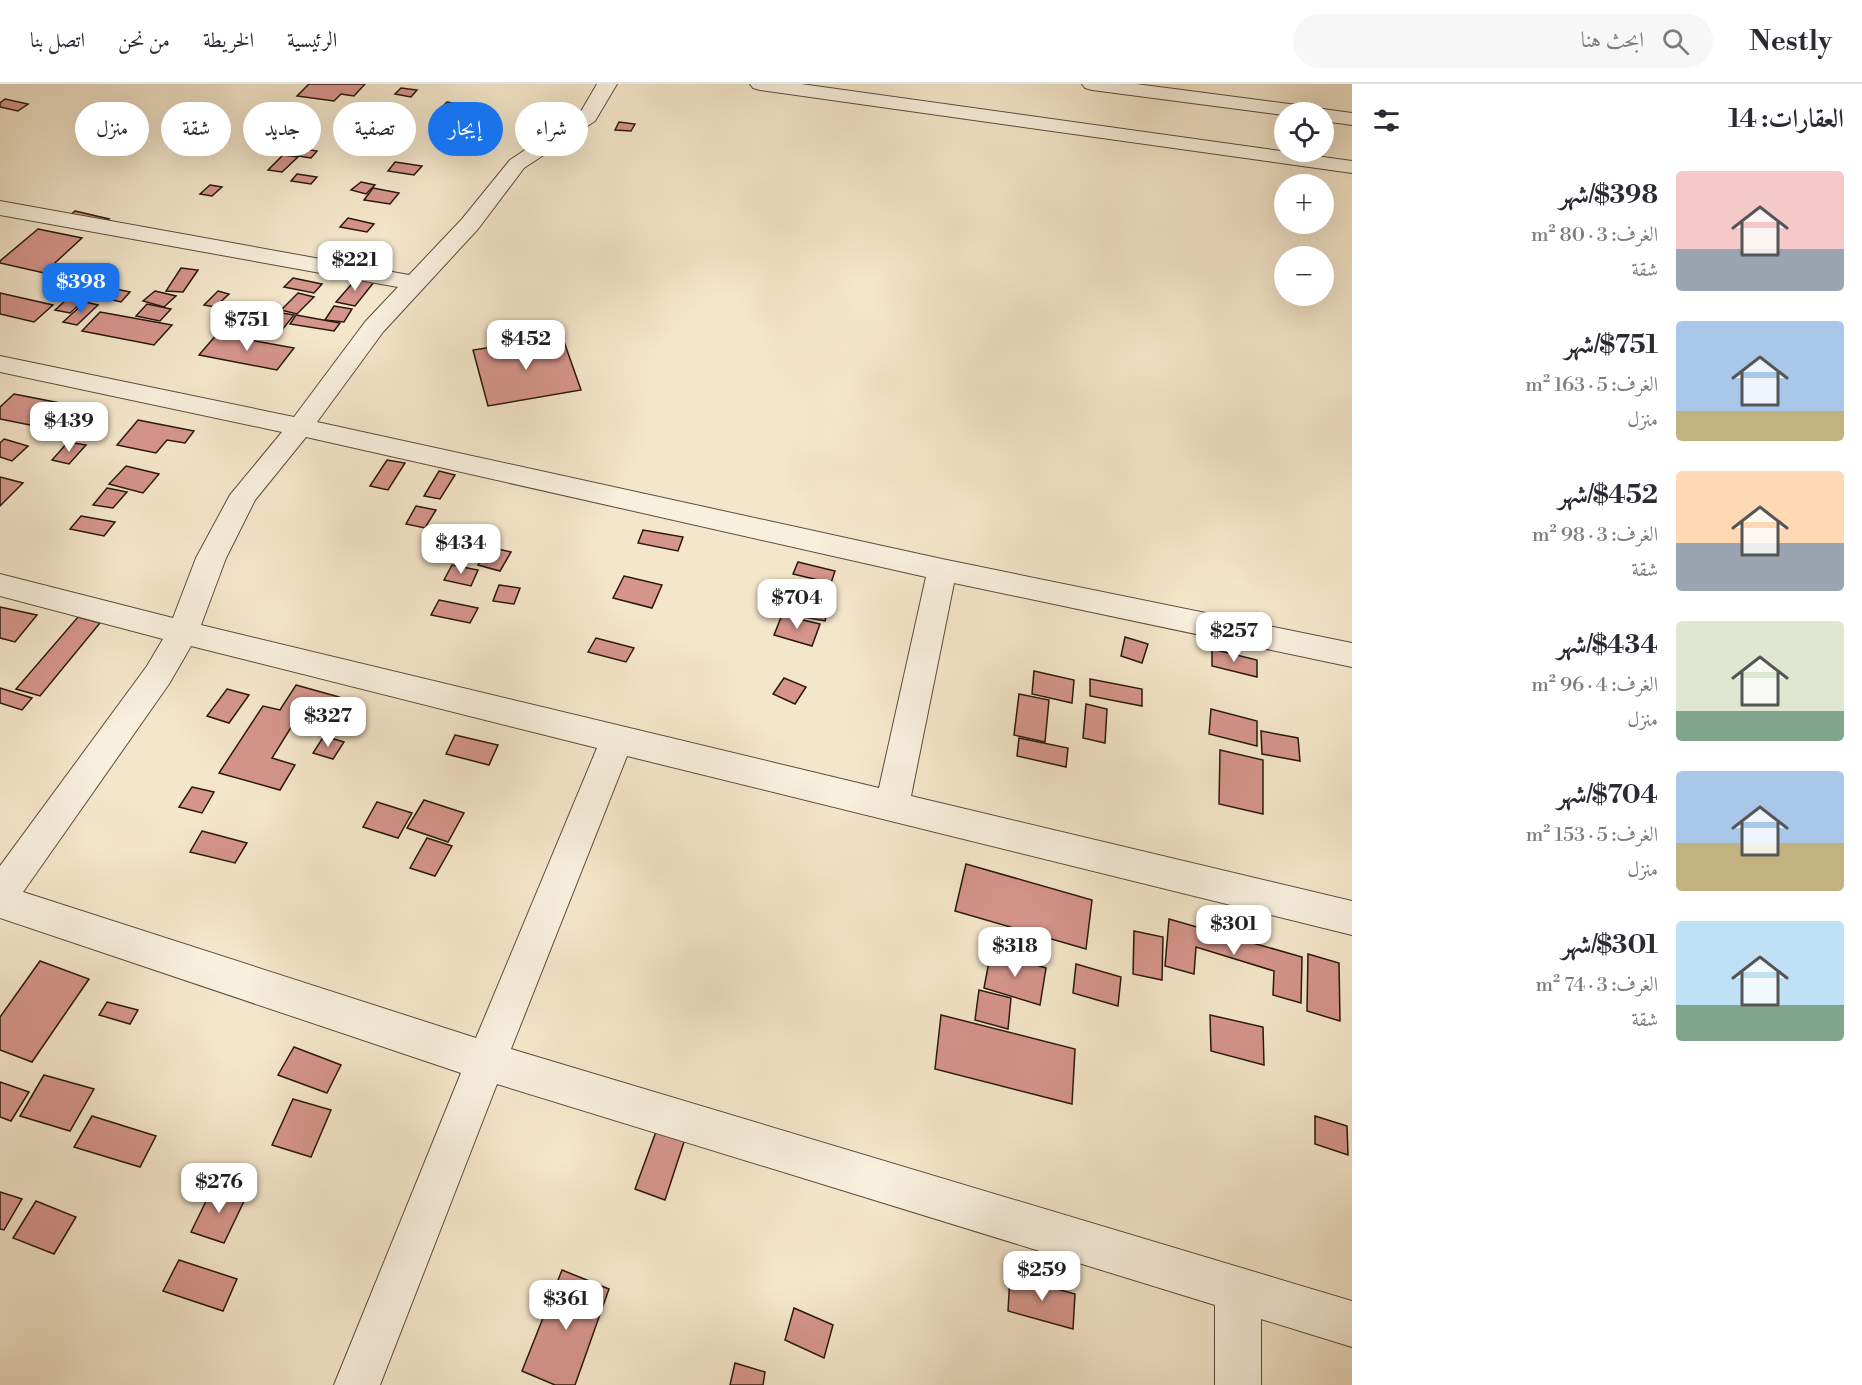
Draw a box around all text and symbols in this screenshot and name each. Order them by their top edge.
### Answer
search box [1293,14,1713,68]
text: Nestly [1749,24,1832,59]
icon: search [1659,25,1692,58]
text: ابحث هنا [1581,27,1644,54]
text: اتصل بنا [30,28,85,54]
text: من نحن [118,28,170,54]
text: الخريطة [203,28,254,54]
text: الرئيسية [287,28,337,54]
chip: منزل [75,102,149,156]
chip: شقة [161,102,231,156]
chip: جديد [243,102,321,156]
chip: تصفية [333,102,416,156]
chip: إيجار [428,102,503,156]
chip: شراء [515,102,588,156]
map controls [1274,102,1334,306]
button: locate [1274,102,1334,162]
text: العقارات: 14 [1728,103,1844,135]
icon: filters [1370,104,1403,137]
button: + [1274,174,1334,234]
text: $398/شهر [1559,179,1658,211]
icon: home [1724,195,1796,267]
text: الغرف: 3 · 80 m² [1531,223,1658,248]
pin: $221 [319,241,391,292]
button: − [1274,246,1334,306]
text: $221 [332,248,378,273]
text: شقة [1632,258,1658,283]
pin: $398 [45,263,117,314]
text: $398 [56,270,106,295]
pin: $751 [211,301,283,352]
text: $751 [224,308,270,333]
pin: $452 [490,320,562,371]
text: $452 [501,327,551,352]
text: $751/شهر [1564,329,1658,361]
icon: home [1724,345,1796,417]
text: الغرف: 5 · 163 m² [1525,373,1658,398]
pin: $439 [33,402,105,453]
text: منزل [1627,408,1658,433]
text: $439 [44,409,94,434]
text: $452/شهر [1558,479,1658,511]
icon: home [1724,495,1796,567]
text: الغرف: 3 · 98 m² [1532,523,1658,548]
pin: $434 [425,524,497,575]
text: $434 [435,531,487,556]
text: شقة [1632,558,1658,583]
pin: $704 [761,579,833,630]
text: $704 [772,586,822,611]
pin: $257 [1198,612,1270,663]
text: $257 [1210,619,1258,644]
text: $434/شهر [1557,629,1658,661]
icon: home [1724,645,1796,717]
text: الغرف: 4 · 96 m² [1531,673,1658,698]
pin: $327 [292,697,364,748]
text: $327 [304,704,352,729]
text: منزل [1627,708,1658,733]
text: $704/شهر [1557,779,1658,811]
icon: home [1724,795,1796,867]
text: الغرف: 5 · 153 m² [1526,823,1658,848]
text: منزل [1627,858,1658,883]
pin: $301 [1198,905,1270,956]
text: $301 [1210,912,1258,937]
pin: $318 [979,927,1051,978]
text: $301/شهر [1562,929,1658,961]
text: $318 [992,934,1038,959]
icon: home [1724,945,1796,1017]
text: الغرف: 3 · 74 m² [1536,973,1658,998]
text: شقة [1632,1008,1658,1033]
pin: $276 [183,1163,255,1214]
text: $276 [195,1170,243,1195]
pin: $259 [1006,1251,1078,1302]
text: $259 [1017,1258,1067,1283]
pin: $361 [530,1280,602,1331]
text: $361 [543,1287,589,1312]

